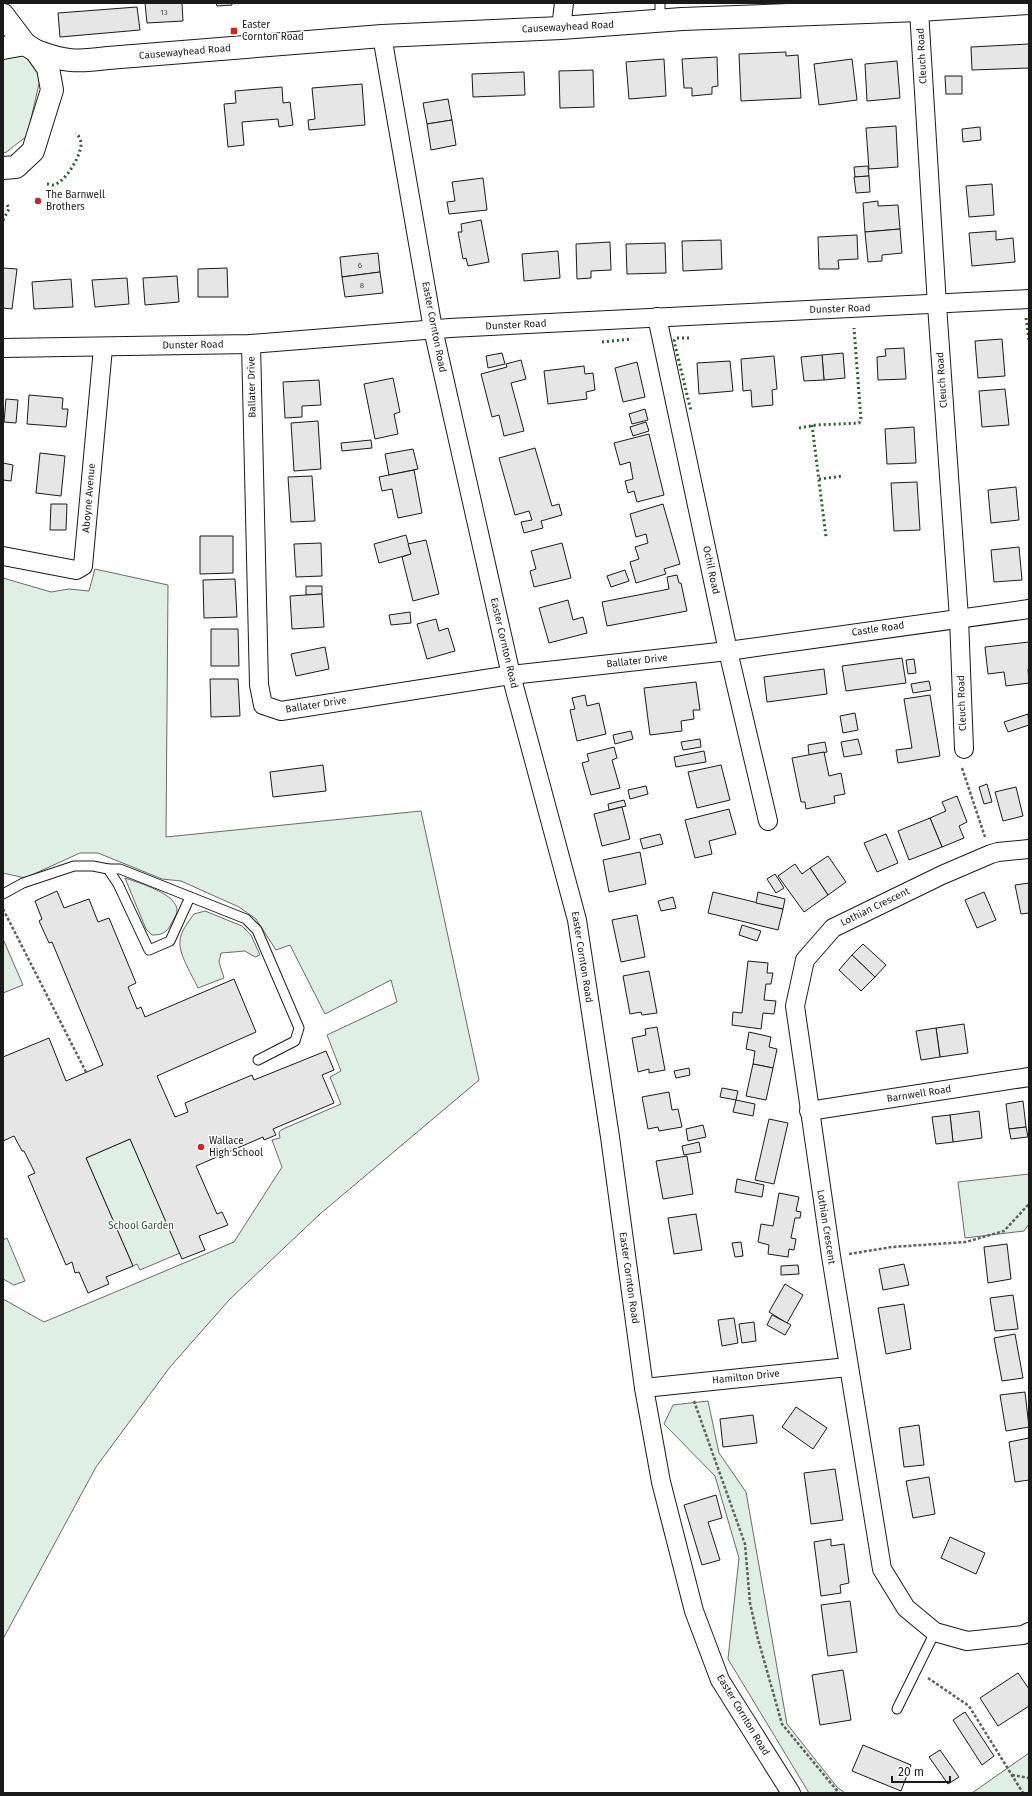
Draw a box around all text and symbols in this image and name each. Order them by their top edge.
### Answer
house number: 13 [160,8,168,17]
place label: Easter Cornton Road [242,19,304,43]
street label: Causewayhead Road [522,19,615,35]
marker: Easter Cornton Road [229,26,239,36]
street label: Cleuch Road [915,28,929,84]
street label: Causewayhead Road [138,42,232,62]
place label: The Barnwell Brothers [46,189,105,213]
marker: The Barnwell Brothers [33,196,43,206]
house number: 6 [358,261,362,270]
street label: Easter Cornton Road [419,280,449,374]
house number: 8 [360,281,365,290]
street label: Dunster Road [809,302,871,316]
street label: Dunster Road [485,317,547,333]
street label: Dunster Road [162,338,224,352]
street label: Cleuch Road [934,352,950,408]
street label: Ballater Drive [245,356,259,418]
street label: Aboyne Avenue [80,463,98,533]
street label: Ochil Road [700,545,722,595]
street label: Easter Cornton Road [488,597,520,689]
street label: Castle Road [851,619,905,639]
street label: Ballater Drive [606,652,668,670]
street label: Cleuch Road [955,675,969,731]
street label: Ballater Drive [285,694,347,716]
street label: Lothian Crescent [838,885,912,929]
street label: Easter Cornton Road [569,910,595,1004]
street label: Barnwell Road [886,1083,952,1105]
place label: Wallace High School [209,1135,263,1159]
marker: Wallace High School [196,1142,206,1152]
street label: Lothian Crescent [814,1189,838,1266]
park label: School Garden [108,1220,174,1232]
street label: Easter Cornton Road [617,1231,641,1325]
street label: Hamilton Drive [712,1367,780,1387]
street label: Easter Cornton Road [714,1672,772,1758]
scale bar [892,1758,950,1784]
text: 20 m [898,1765,924,1779]

